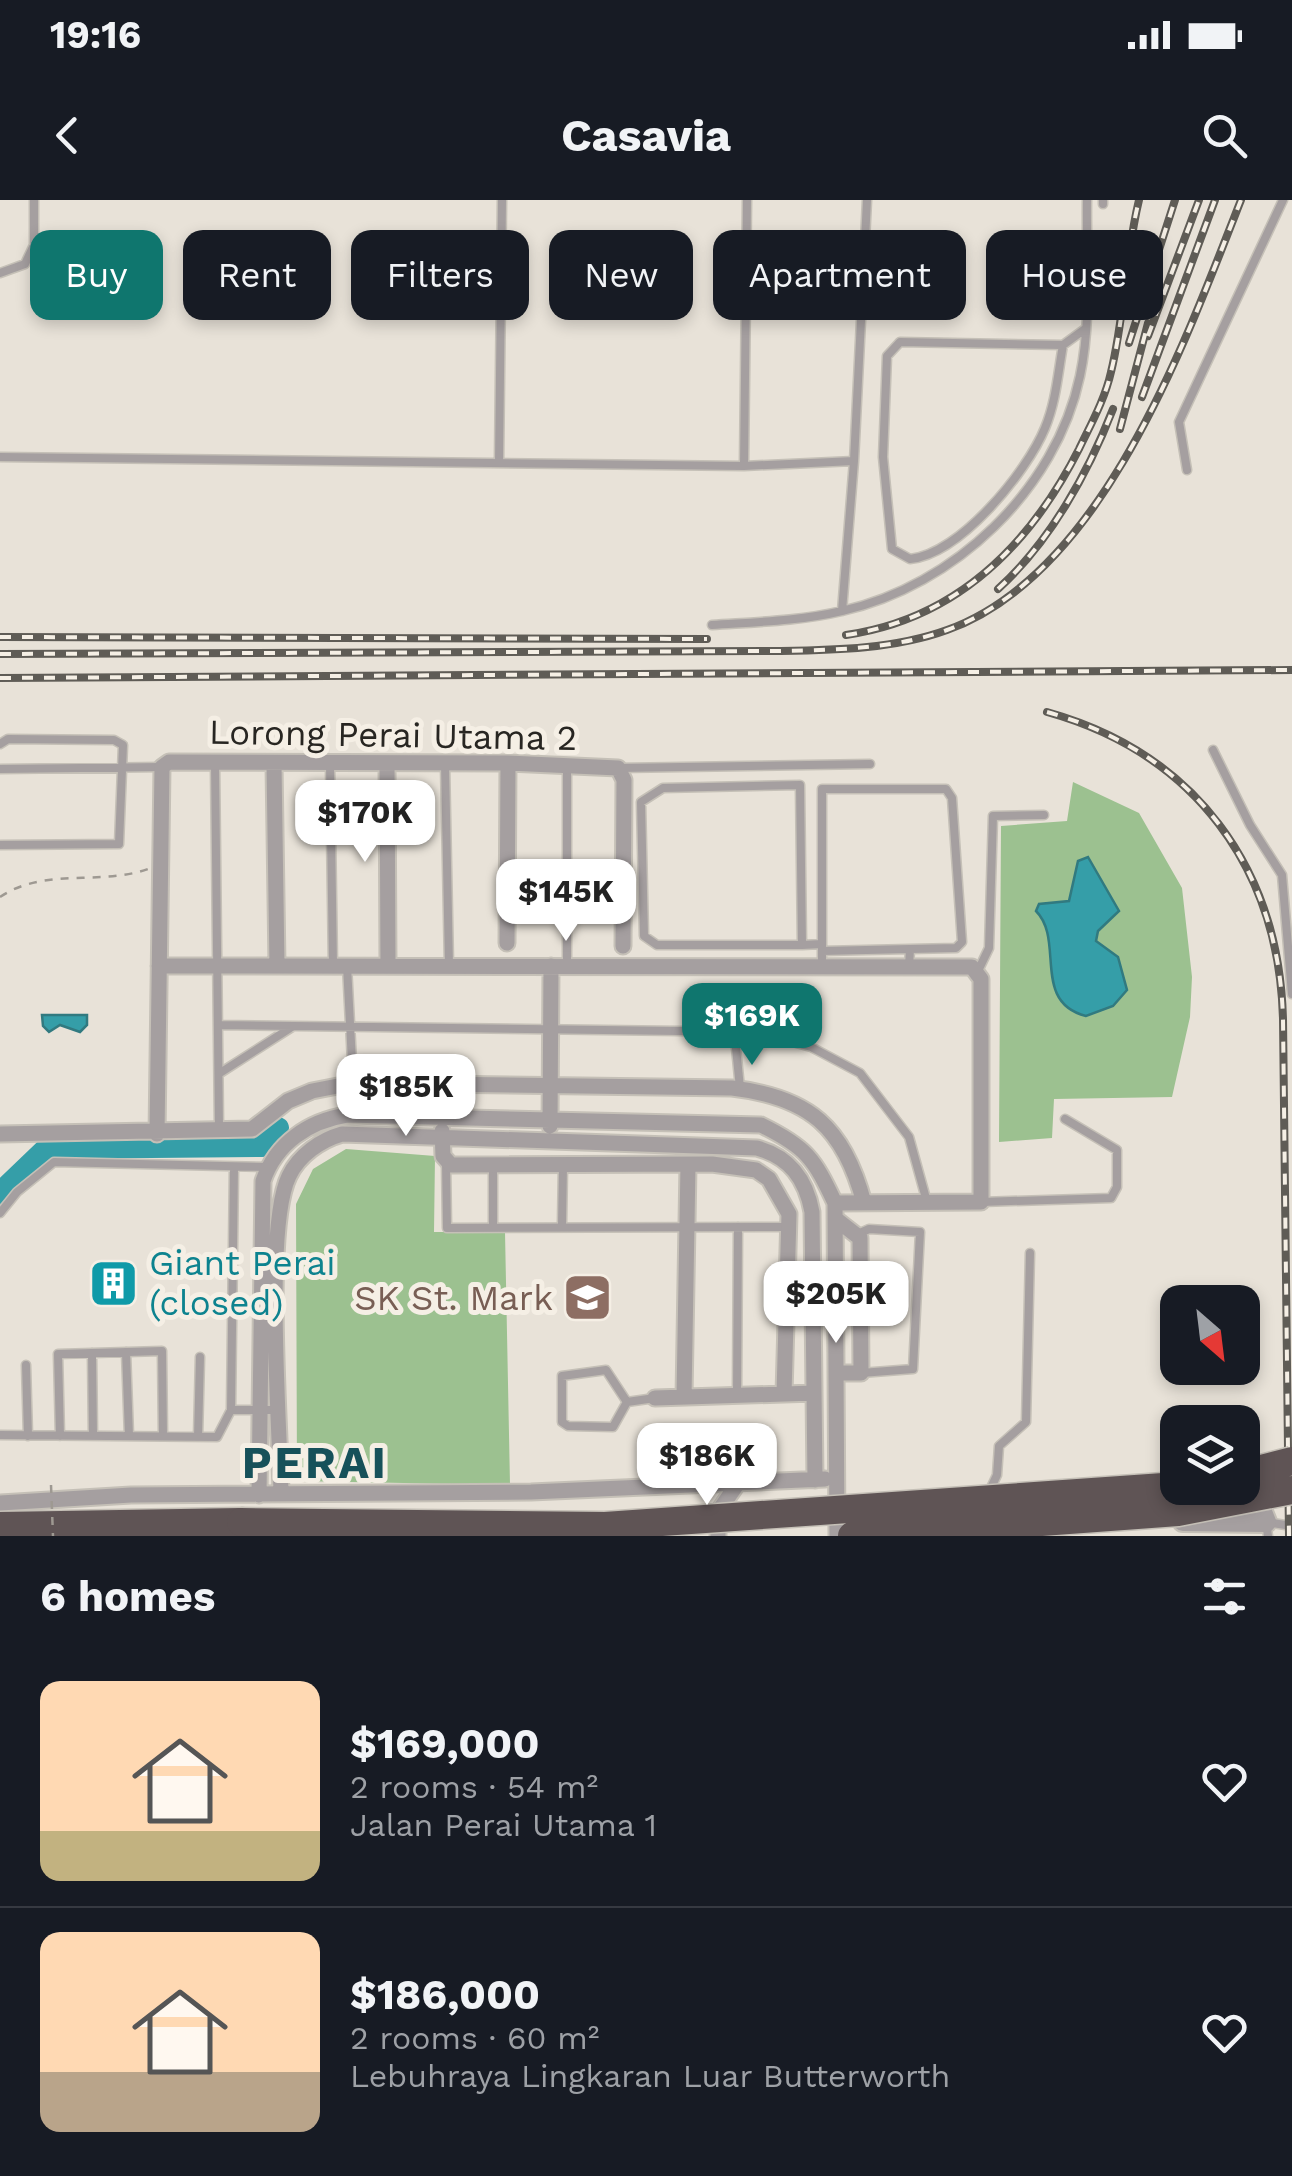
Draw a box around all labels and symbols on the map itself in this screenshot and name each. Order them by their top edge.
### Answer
street label: Lorong Perai Utama 2 [208,711,578,759]
pin: $170K [295,780,435,865]
pin: $145K [496,859,636,944]
pin: $169K [682,983,822,1068]
pin: $185K [336,1054,476,1139]
place label: Giant Perai (closed) [149,1242,336,1324]
building icon: Giant Perai (closed) [88,1257,140,1309]
pin: $205K [766,1261,906,1346]
school or university icon: SK St. Mark [562,1272,614,1324]
place label: SK St. Mark [354,1277,553,1319]
north arrow [1160,1285,1260,1385]
pin: $186K [637,1423,777,1508]
district label: PERAI [242,1436,388,1489]

